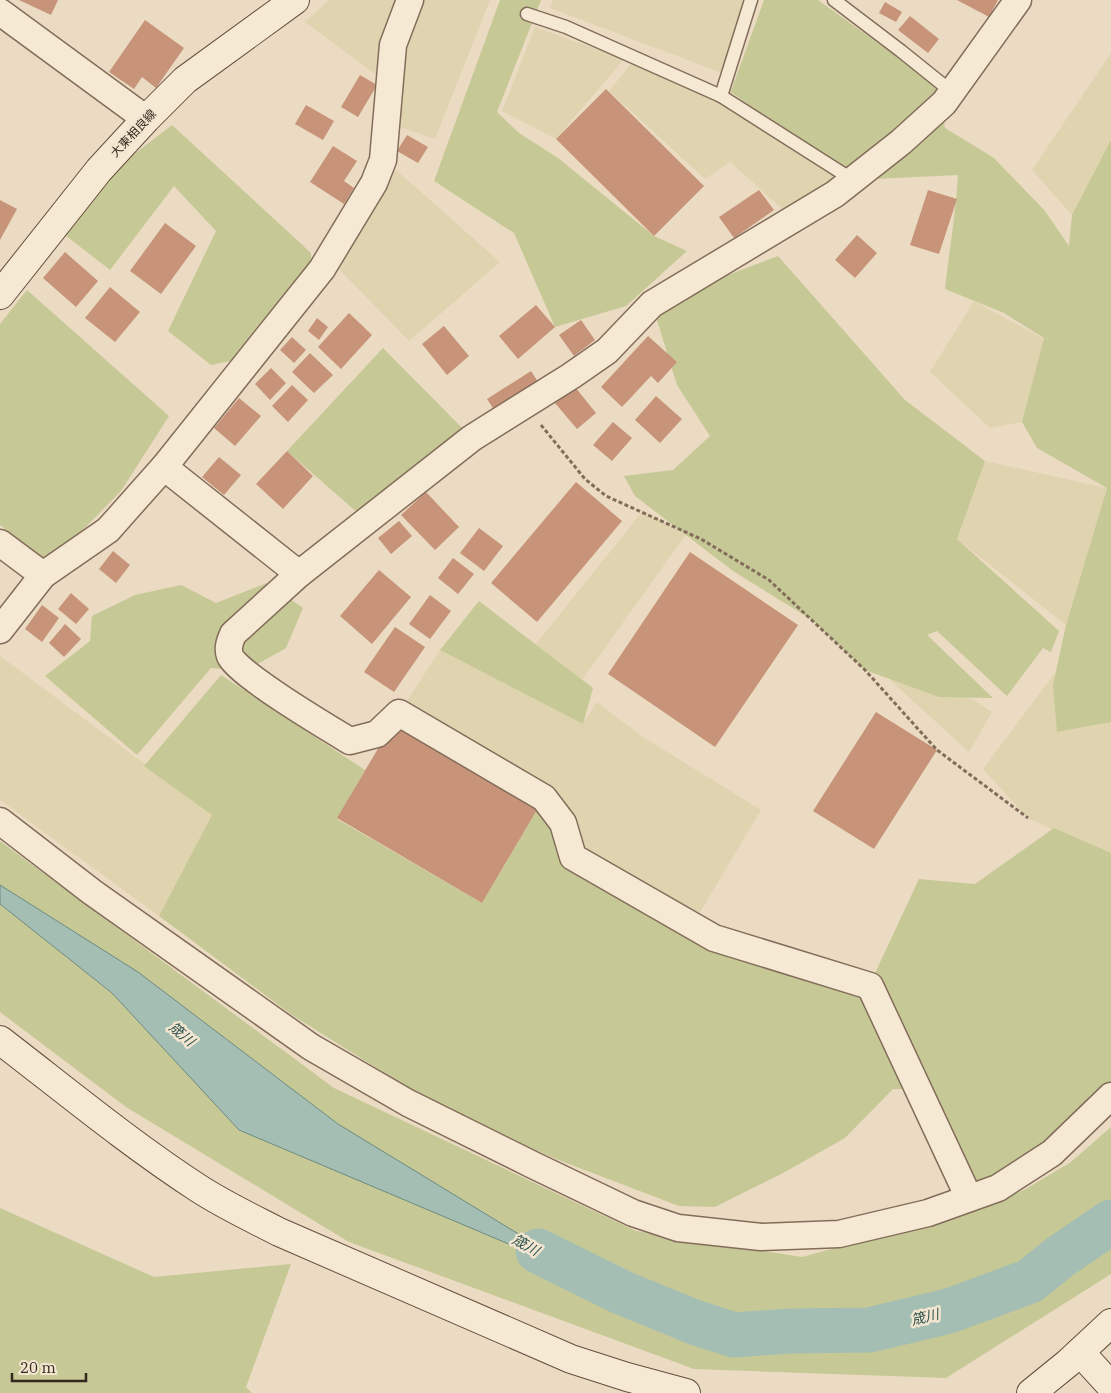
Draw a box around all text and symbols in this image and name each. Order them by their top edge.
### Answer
street label: 大東相良線 [107,106,159,160]
water label: 筬川 [165,1018,200,1051]
water label: 筬川 [509,1230,544,1261]
water label: 筬川 [909,1305,943,1329]
scale bar [12,1350,86,1382]
text: 20 m [20,1358,56,1377]

